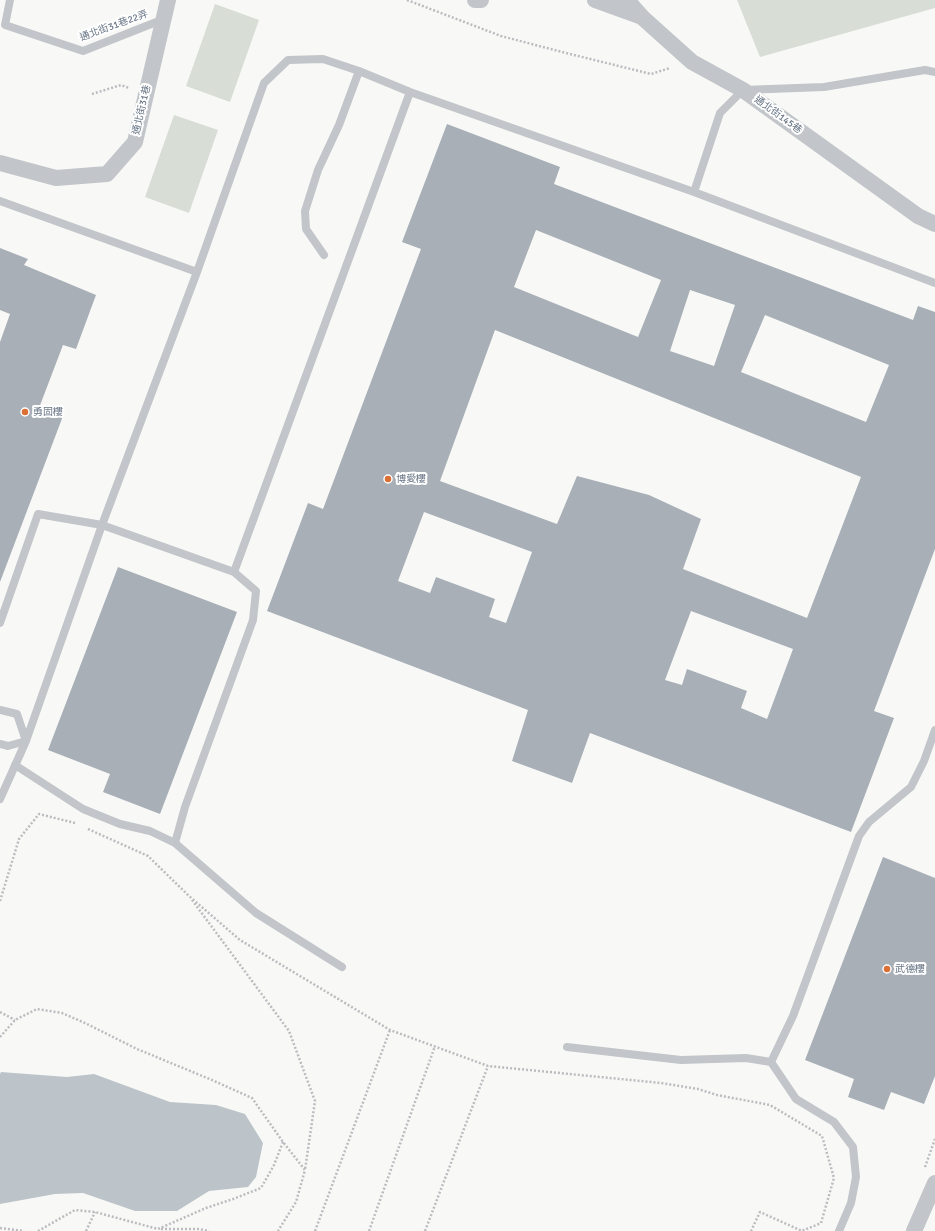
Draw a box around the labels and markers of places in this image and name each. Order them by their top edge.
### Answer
place label: 勇固樓 [33,406,63,418]
marker: 勇固樓 [20,407,30,417]
place label: 博愛樓 [396,473,426,485]
marker: 博愛樓 [383,474,393,484]
place label: 武德樓 [895,963,925,975]
marker: 武德樓 [882,964,892,974]

